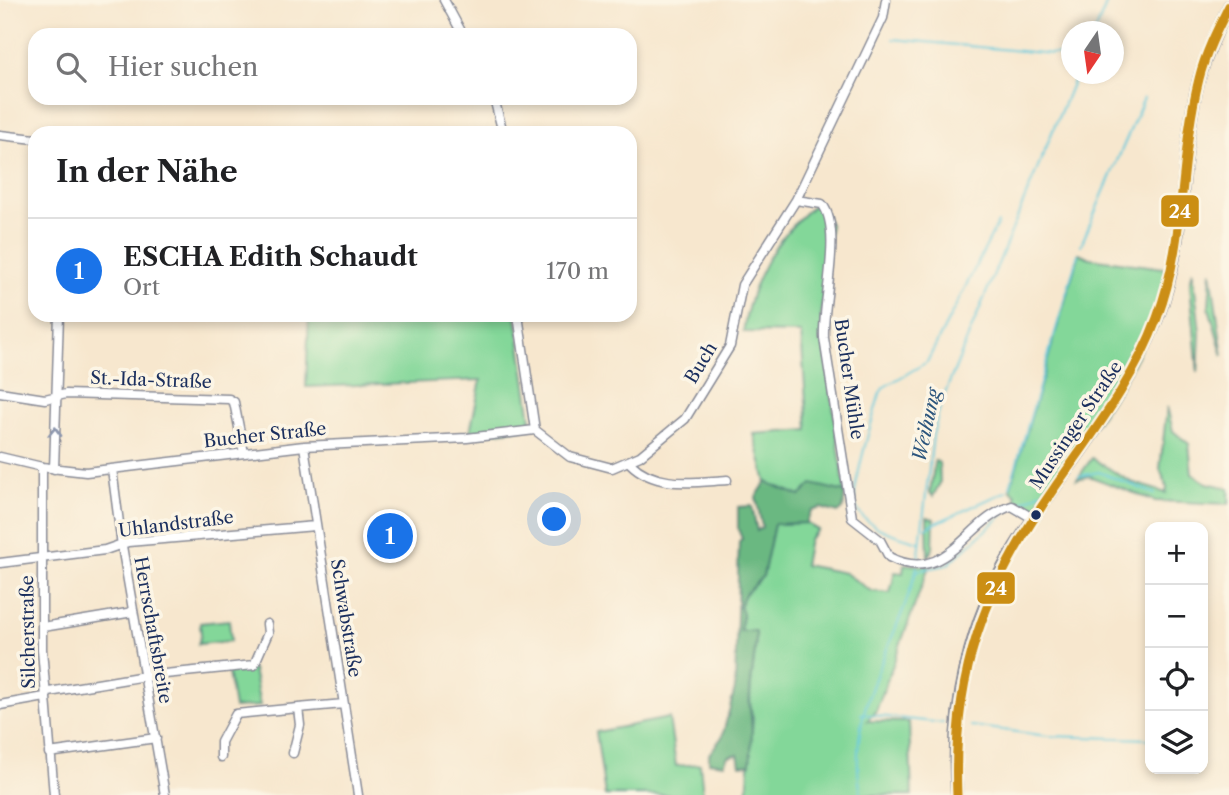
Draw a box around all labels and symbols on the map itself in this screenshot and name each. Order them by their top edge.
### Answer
north arrow [1061,21,1124,84]
line badge: 24 [1160,194,1200,228]
text: 24 [1169,200,1191,223]
street label: Bucher Mühle [830,317,868,441]
street label: Buch [680,338,722,388]
street label: Mussinger Straße [1025,357,1127,493]
street label: St.-Ida-Straße [90,367,212,393]
water label: Weihung [907,384,946,464]
street label: Bucher Straße [203,418,327,452]
one-way arrow [47,426,62,437]
your location [537,502,571,536]
street label: Uhlandstraße [117,506,235,542]
unlabelled marker [1029,508,1043,522]
pin: 1 [367,510,413,562]
street label: Herrschaftsbreite [129,555,177,705]
street label: Schwabstraße [326,557,366,679]
line badge: 24 [976,571,1016,605]
street label: Silcherstraße [16,575,40,689]
text: 24 [985,577,1007,600]

